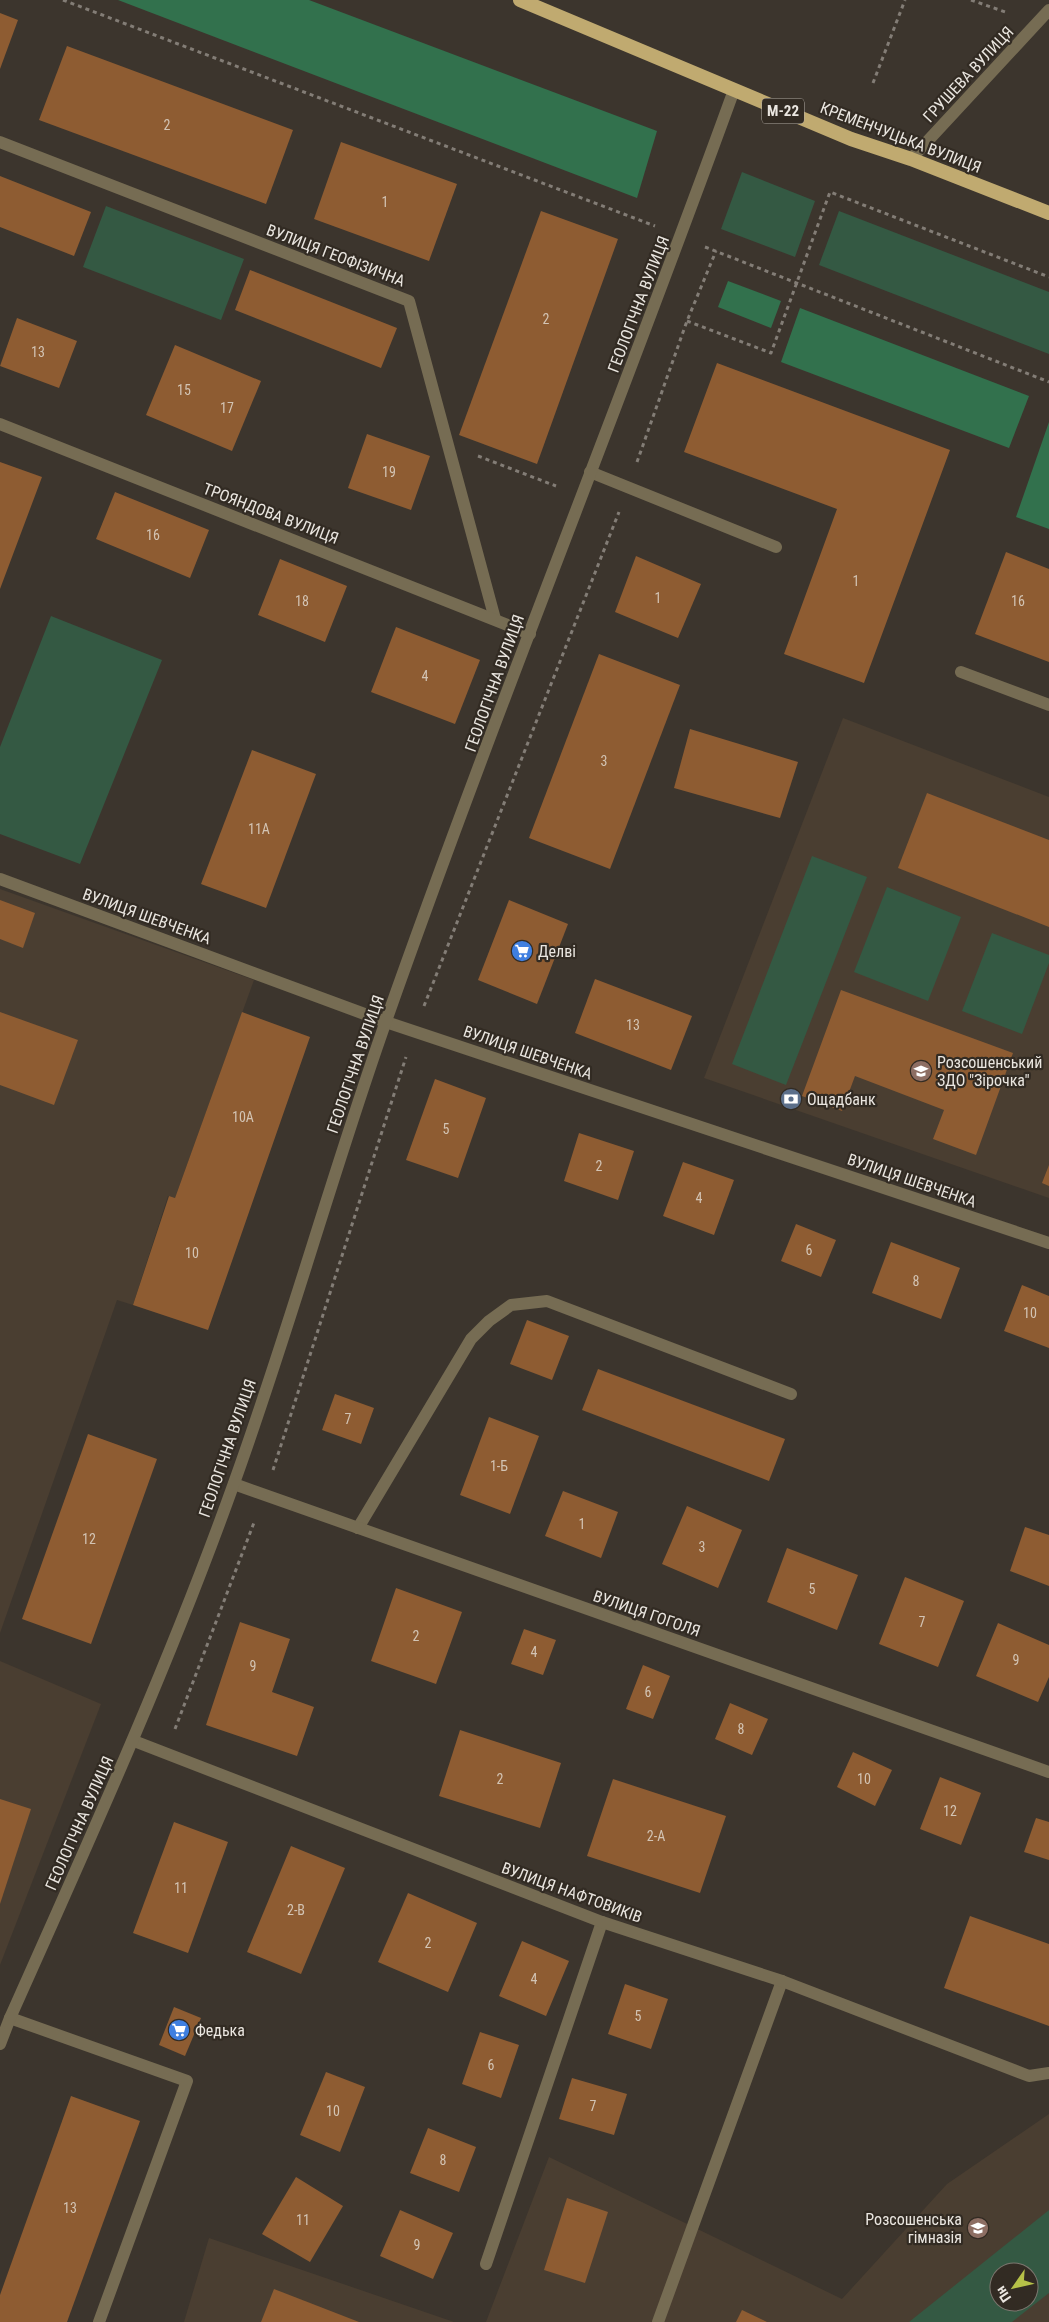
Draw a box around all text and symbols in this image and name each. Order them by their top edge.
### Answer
street label: ГРУШЕВА ВУЛИЦЯ [919,23,1018,126]
road number: М-22 [762,98,804,124]
street label: КРЕМЕНЧУЦЬКА ВУЛИЦЯ [818,98,984,177]
house number: 2 [164,117,171,133]
house number: 1 [382,194,388,210]
street label: ВУЛИЦЯ ГЕОФІЗИЧНА [264,220,408,291]
street label: ГЕОЛОГІЧНА ВУЛИЦЯ [604,233,673,375]
house number: 2 [543,311,550,327]
house number: 13 [31,344,45,360]
house number: 15 [177,382,191,398]
house number: 17 [220,400,234,416]
house number: 19 [382,464,396,480]
street label: ТРОЯНДОВА ВУЛИЦЯ [200,479,341,548]
house number: 16 [146,527,160,543]
house number: 1 [853,573,859,589]
house number: 1 [655,590,661,606]
house number: 18 [295,593,309,609]
house number: 16 [1011,593,1025,609]
street label: ГЕОЛОГІЧНА ВУЛИЦЯ [461,612,528,754]
house number: 4 [422,668,429,684]
house number: 3 [601,753,607,769]
house number: 11А [248,821,270,837]
street label: ВУЛИЦЯ ШЕВЧЕНКА [80,884,214,948]
supermarket icon: Делві [510,939,534,963]
place label: Делві [538,942,576,961]
street label: ГЕОЛОГІЧНА ВУЛИЦЯ [323,993,388,1136]
house number: 13 [626,1017,640,1033]
street label: ВУЛИЦЯ ШЕВЧЕНКА [461,1022,595,1083]
place label: Розсошенський ЗДО "Зірочка" [937,1053,1042,1090]
school or university icon: Розсошенський ЗДО "Зірочка" [909,1059,933,1083]
bank icon: Ощадбанк [779,1087,803,1111]
place label: Ощадбанк [807,1090,876,1109]
house number: 10А [232,1109,254,1125]
house number: 5 [443,1121,450,1137]
street label: ВУЛИЦЯ ШЕВЧЕНКА [845,1150,979,1211]
house number: 2 [596,1158,603,1174]
house number: 4 [696,1190,703,1206]
house number: 6 [806,1242,813,1258]
house number: 10 [185,1245,199,1261]
house number: 8 [913,1273,920,1289]
house number: 10 [1023,1305,1037,1321]
street label: ГЕОЛОГІЧНА ВУЛИЦЯ [195,1377,260,1520]
house number: 7 [345,1411,352,1427]
house number: 1-Б [490,1458,508,1474]
house number: 1 [579,1516,585,1532]
house number: 12 [82,1531,96,1547]
house number: 3 [699,1539,705,1555]
house number: 5 [809,1581,816,1597]
street label: ВУЛИЦЯ ГОГОЛЯ [591,1586,703,1641]
house number: 7 [919,1614,926,1630]
house number: 2 [413,1628,420,1644]
house number: 4 [531,1644,538,1660]
house number: 9 [1013,1652,1019,1668]
house number: 9 [250,1658,256,1674]
house number: 6 [645,1684,652,1700]
house number: 8 [738,1721,745,1737]
street label: ГЕОЛОГІЧНА ВУЛИЦЯ [41,1753,118,1893]
house number: 2 [497,1771,504,1787]
house number: 10 [857,1771,871,1787]
house number: 12 [943,1803,957,1819]
house number: 2-А [647,1828,665,1844]
street label: ВУЛИЦЯ НАФТОВИКІВ [499,1858,645,1927]
house number: 11 [174,1880,188,1896]
house number: 2-В [287,1902,305,1918]
house number: 2 [425,1935,432,1951]
house number: 4 [531,1971,538,1987]
house number: 5 [635,2008,642,2024]
supermarket icon: Федька [167,2018,191,2042]
place label: Федька [195,2021,245,2040]
house number: 6 [488,2057,495,2073]
house number: 7 [590,2098,597,2114]
house number: 10 [326,2103,340,2119]
house number: 8 [440,2152,447,2168]
house number: 13 [63,2200,77,2216]
place label: Розсошенська гімназія [865,2210,962,2247]
house number: 11 [296,2212,310,2228]
school or university icon: Розсошенська гімназія [966,2216,990,2240]
house number: 9 [414,2237,420,2253]
north arrow [989,2262,1039,2312]
text: Пн [992,2283,1014,2305]

